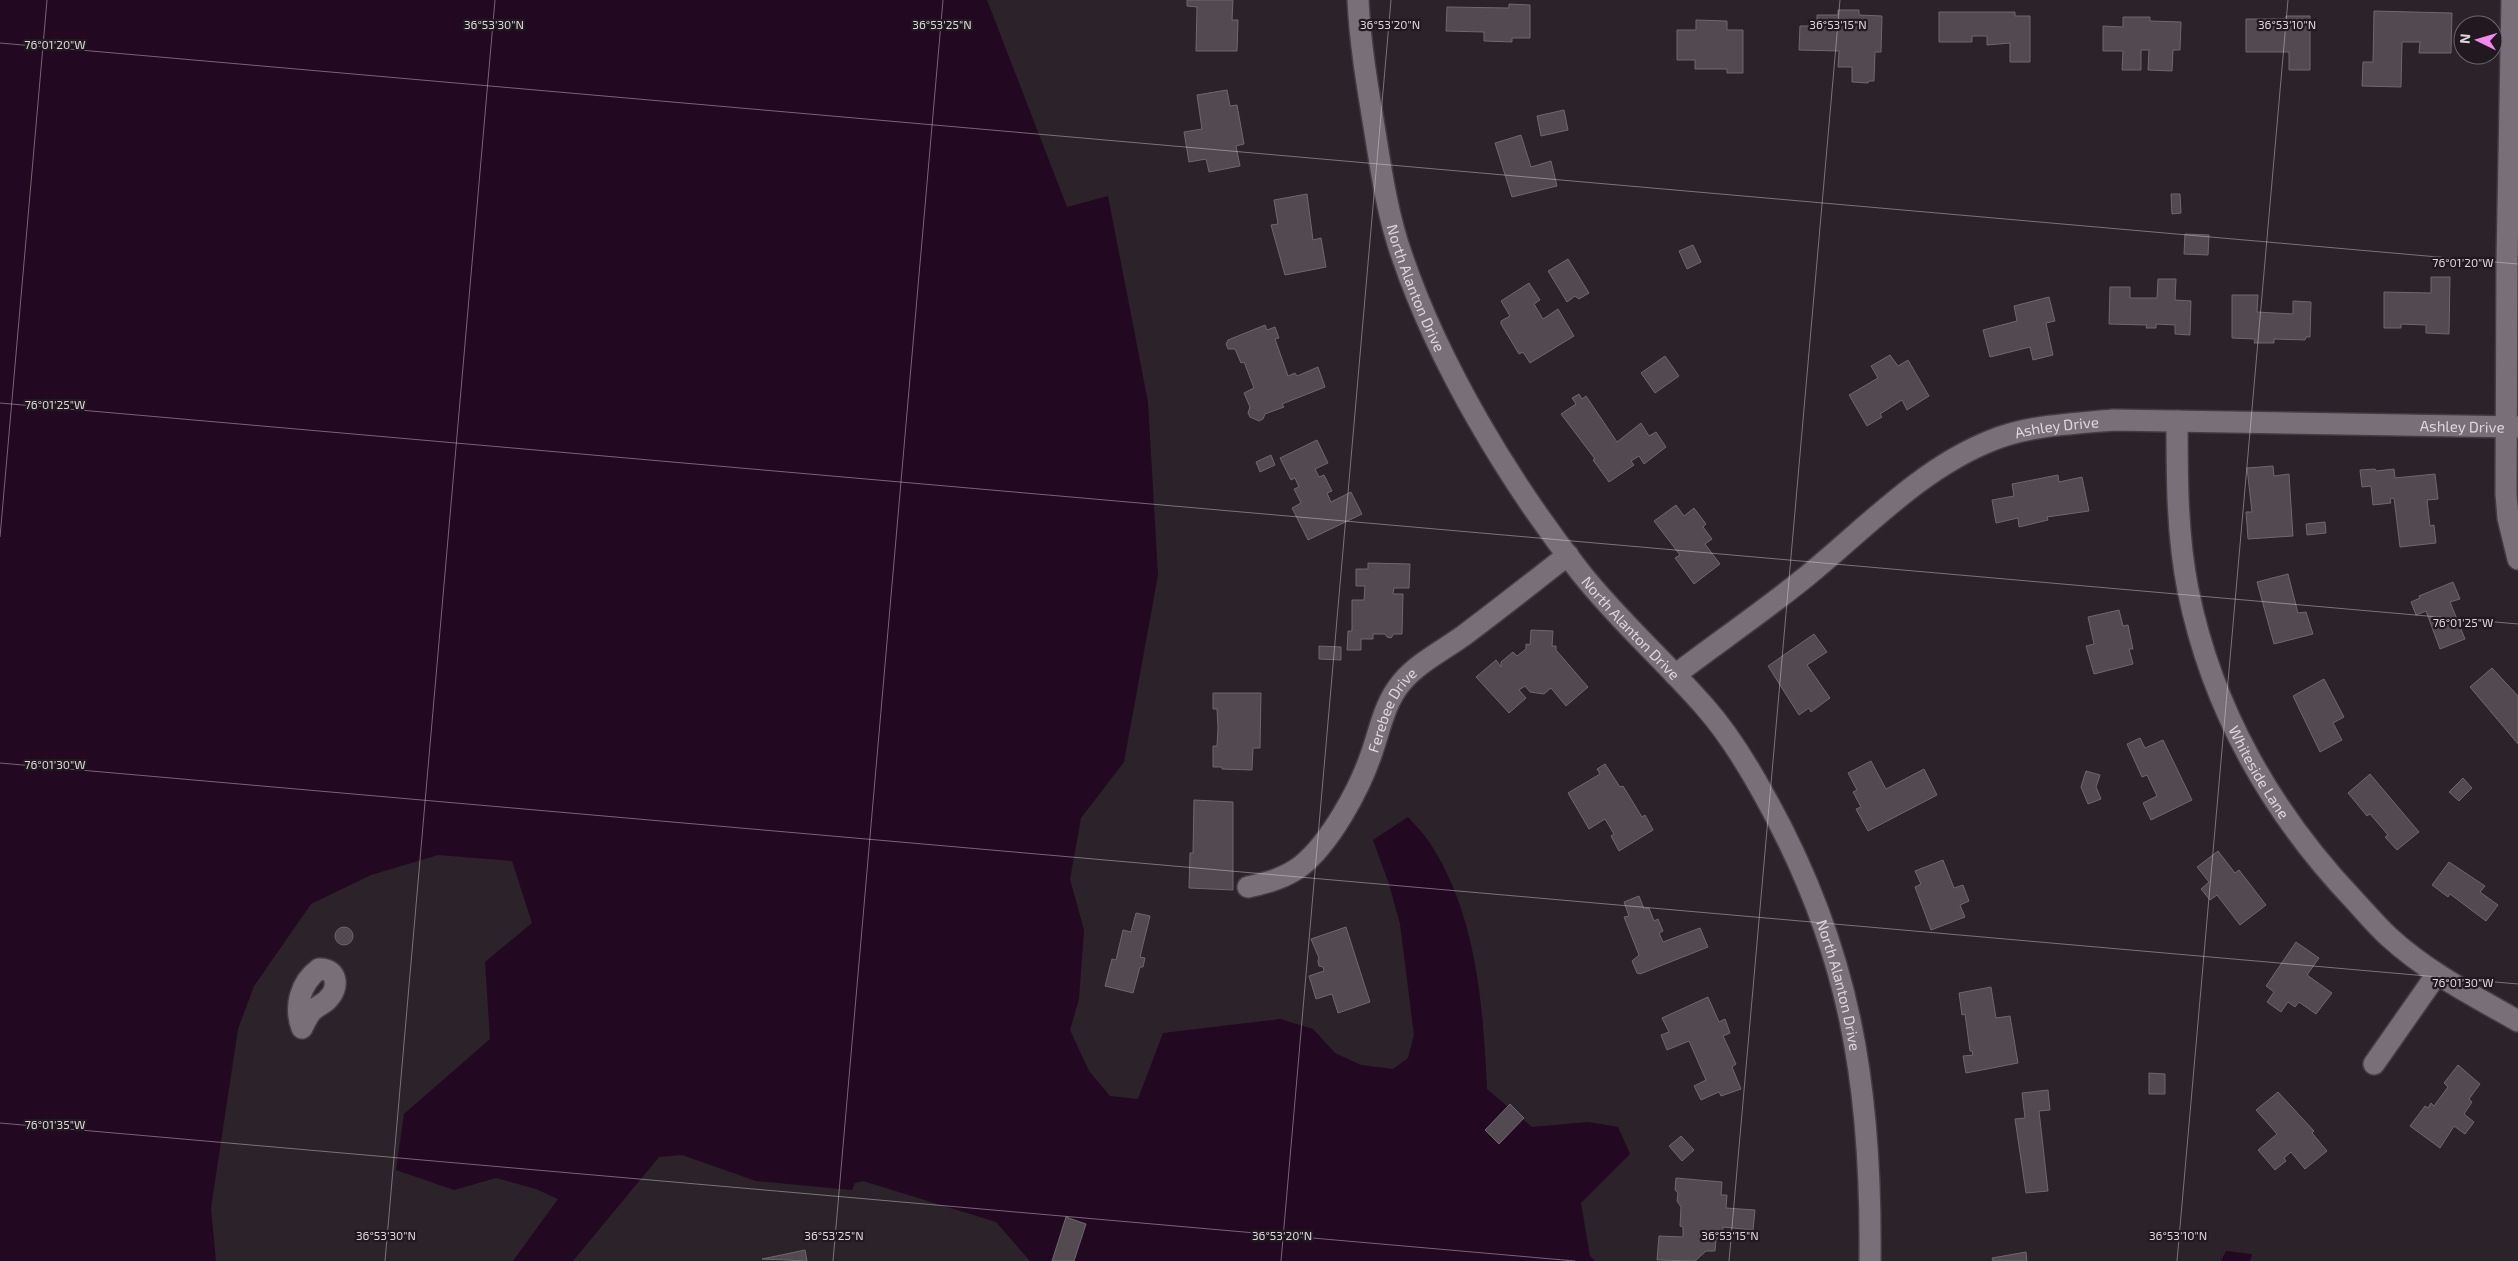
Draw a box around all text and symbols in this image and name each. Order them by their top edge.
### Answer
north arrow [2453,15,2503,65]
text: 36°53'30"N [464,17,524,31]
text: 36°53'25"N [912,17,972,31]
text: 36°53'20"N [1360,17,1420,31]
text: 36°53'15"N [1809,17,1867,31]
text: 36°53'10"N [2258,17,2316,31]
text: N [2456,33,2473,45]
text: 76°01'20"W [24,37,86,51]
street label: North Alanton Drive [1384,222,1449,354]
text: 76°01'20"W [2432,255,2494,269]
text: 76°01'25"W [25,397,85,411]
street label: Ashley Drive [2013,412,2100,441]
street label: Ashley Drive [2420,416,2505,436]
street label: North Alanton Drive [1578,572,1684,683]
text: 76°01'25"W [2433,615,2493,629]
street label: Ferebee Drive [1364,663,1420,755]
street label: Whiteside Lane [2225,722,2293,822]
text: 76°01'30"W [24,757,86,771]
street label: North Alanton Drive [1813,917,1865,1052]
text: 76°01'30"W [2432,975,2494,989]
text: 76°01'35"W [25,1117,85,1131]
text: 36°53'30"N [356,1228,416,1242]
text: 36°53'25"N [804,1228,864,1242]
text: 36°53'20"N [1252,1228,1312,1242]
text: 36°53'15"N [1701,1228,1759,1242]
text: 36°53'10"N [2149,1228,2207,1242]

